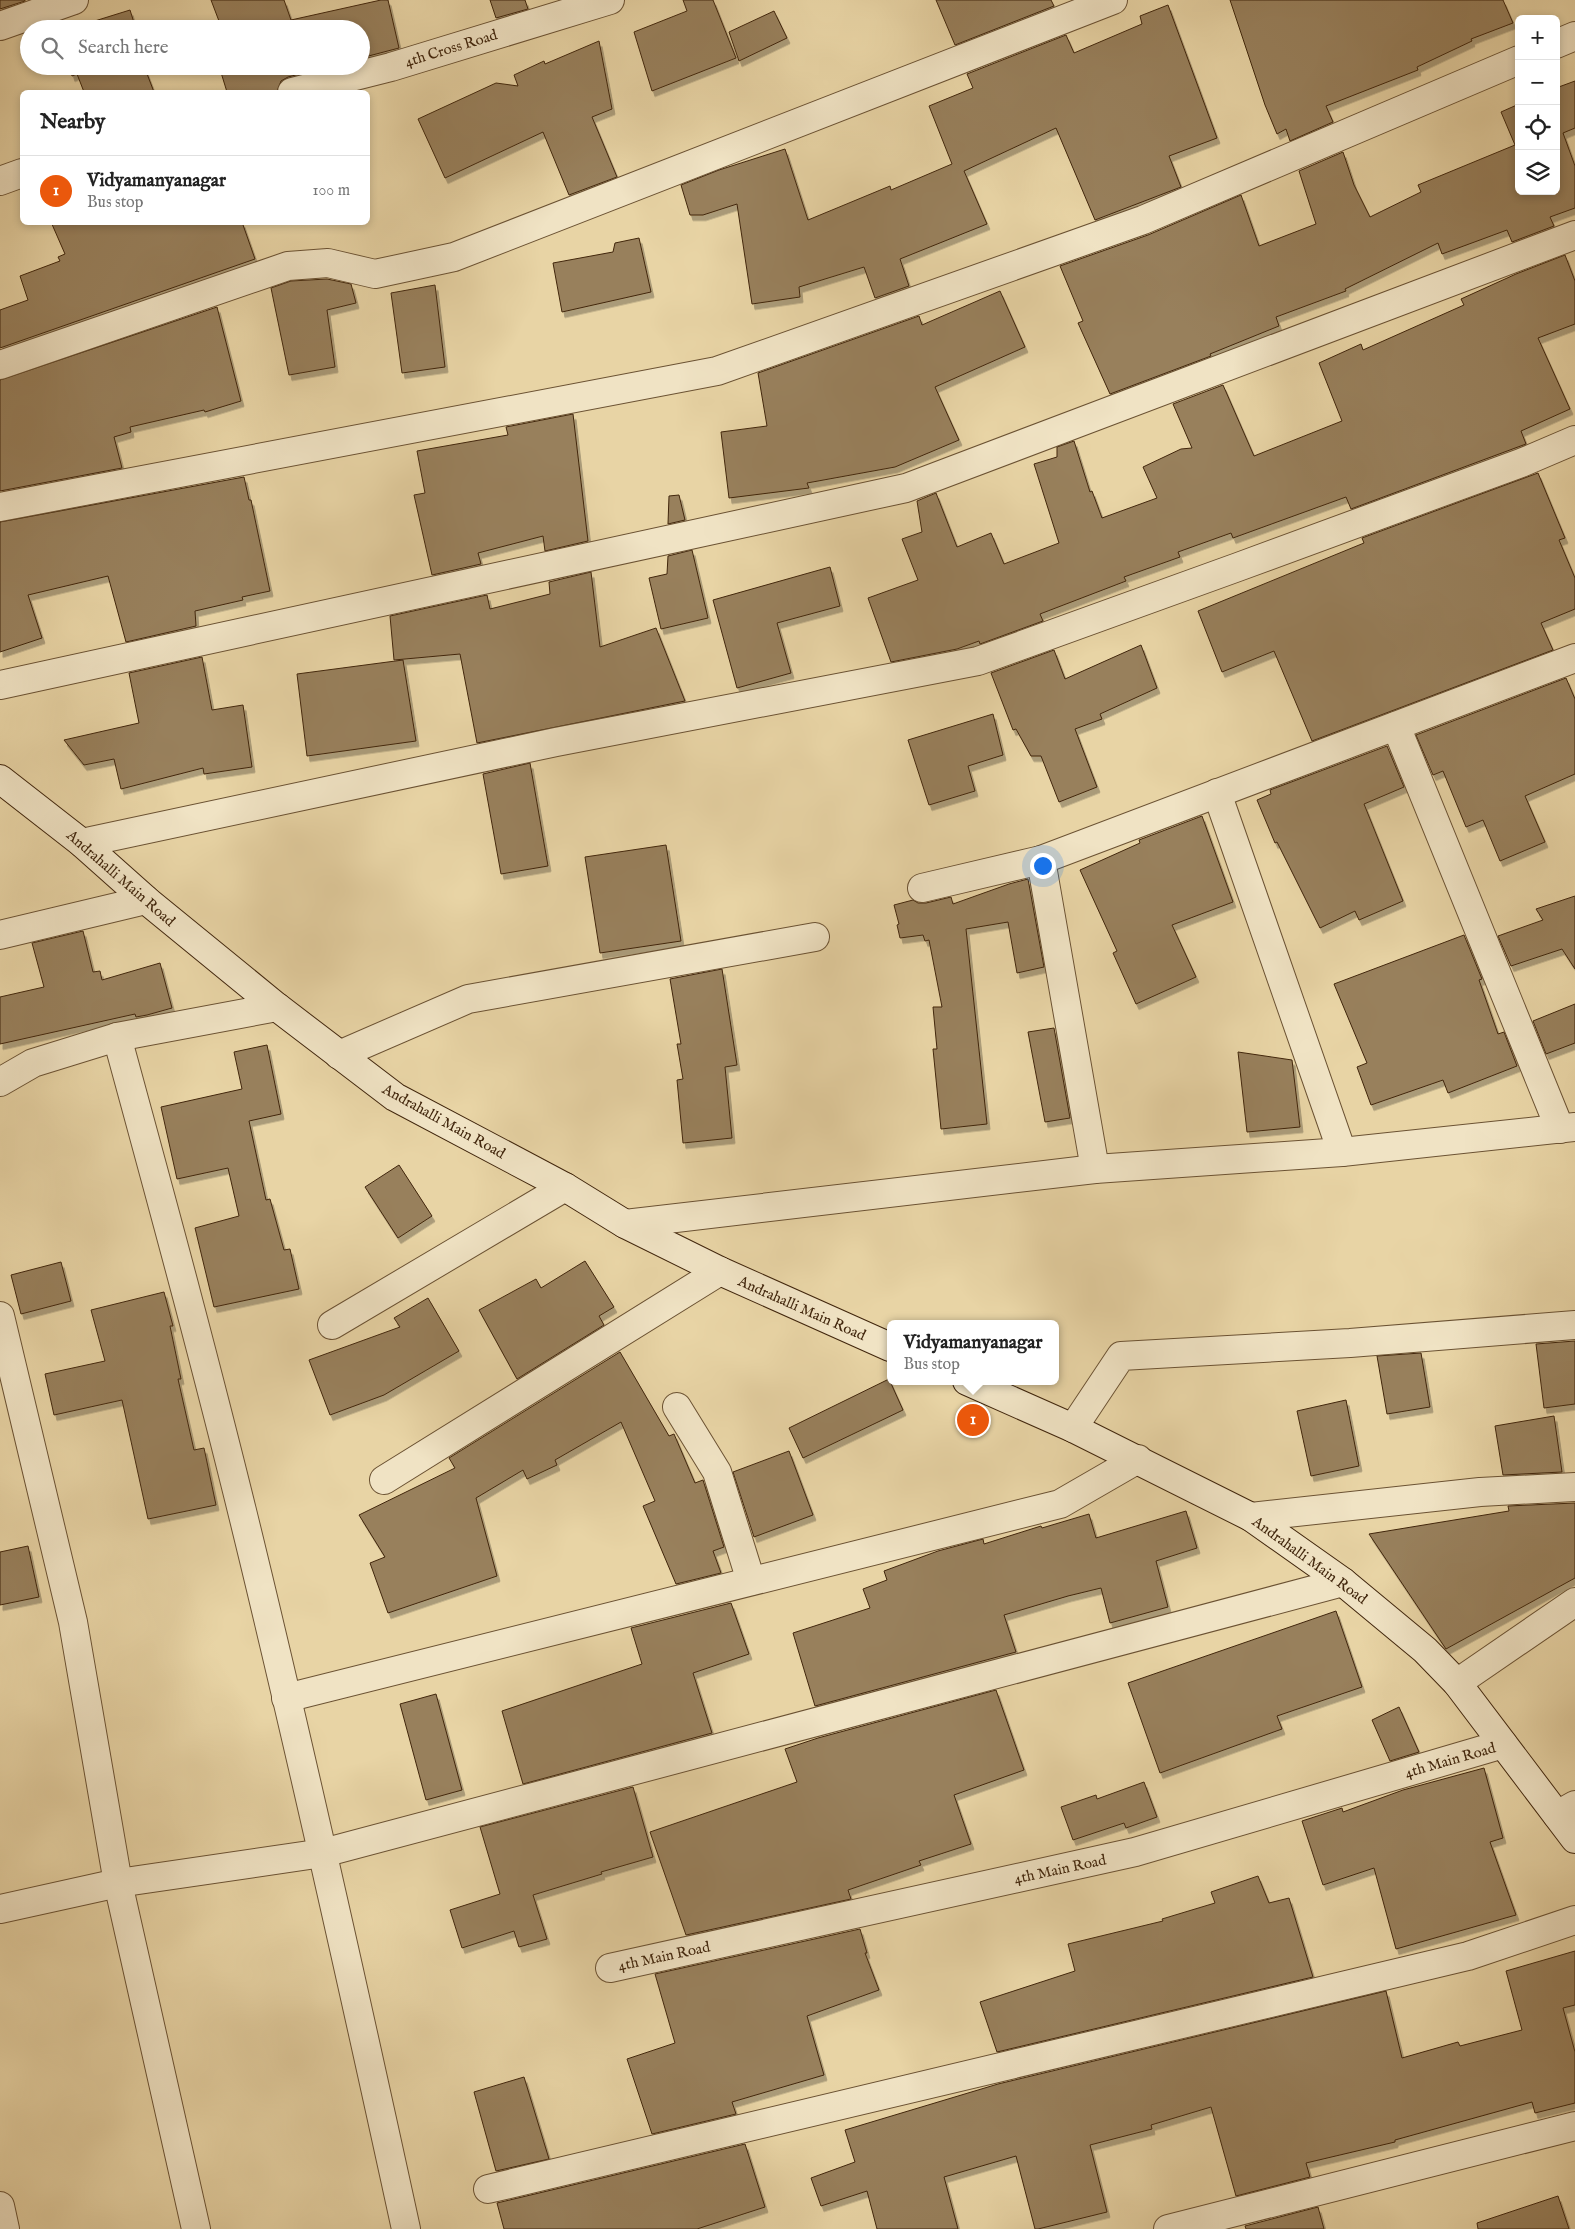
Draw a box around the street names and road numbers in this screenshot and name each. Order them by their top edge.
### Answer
street label: 4th Cross Road [403,25,501,72]
street label: Andrahalli Main Road [62,825,180,931]
street label: Andrahalli Main Road [378,1079,510,1164]
street label: Andrahalli Main Road [734,1271,870,1346]
street label: Andrahalli Main Road [1248,1512,1372,1609]
street label: 4th Main Road [1403,1738,1499,1783]
street label: 4th Main Road [1012,1850,1109,1889]
street label: 4th Main Road [616,1937,713,1976]

